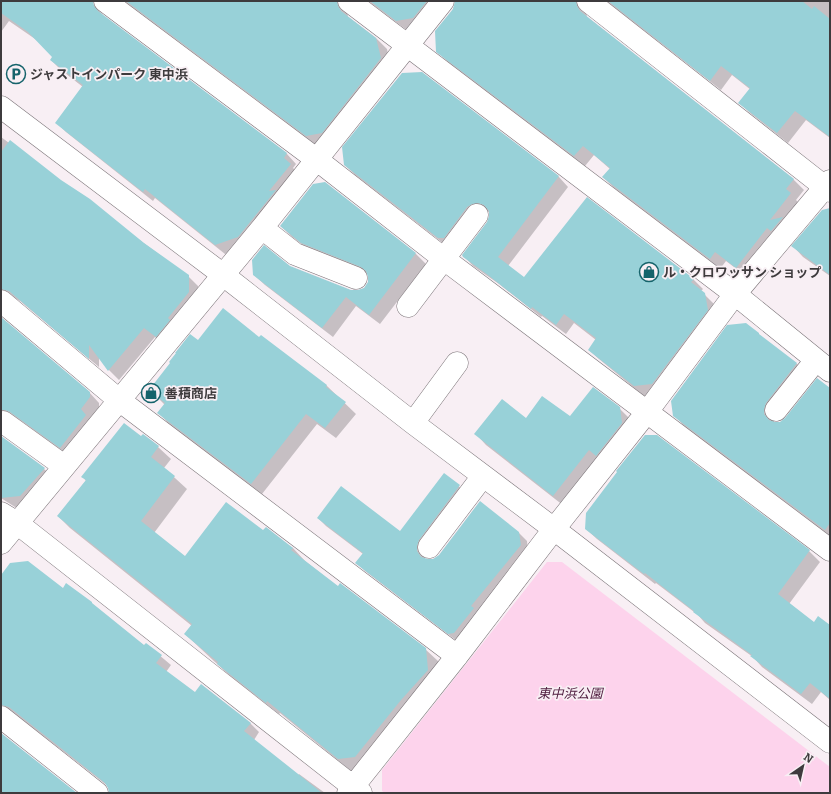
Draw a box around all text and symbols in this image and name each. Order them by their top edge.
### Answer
parking icon: ジャストインパーク 東中浜 [5,63,27,85]
place label: ジャストインパーク 東中浜 [30,67,188,82]
shop icon: ル・クロワッサン ショップ [638,261,660,283]
place label: ル・クロワッサン ショップ [663,265,821,280]
shop icon: 善積商店 [140,382,162,404]
place label: 善積商店 [165,386,217,401]
park label: 東中浜公園 [537,686,604,701]
north arrow [783,746,823,786]
text: N [801,750,816,766]

